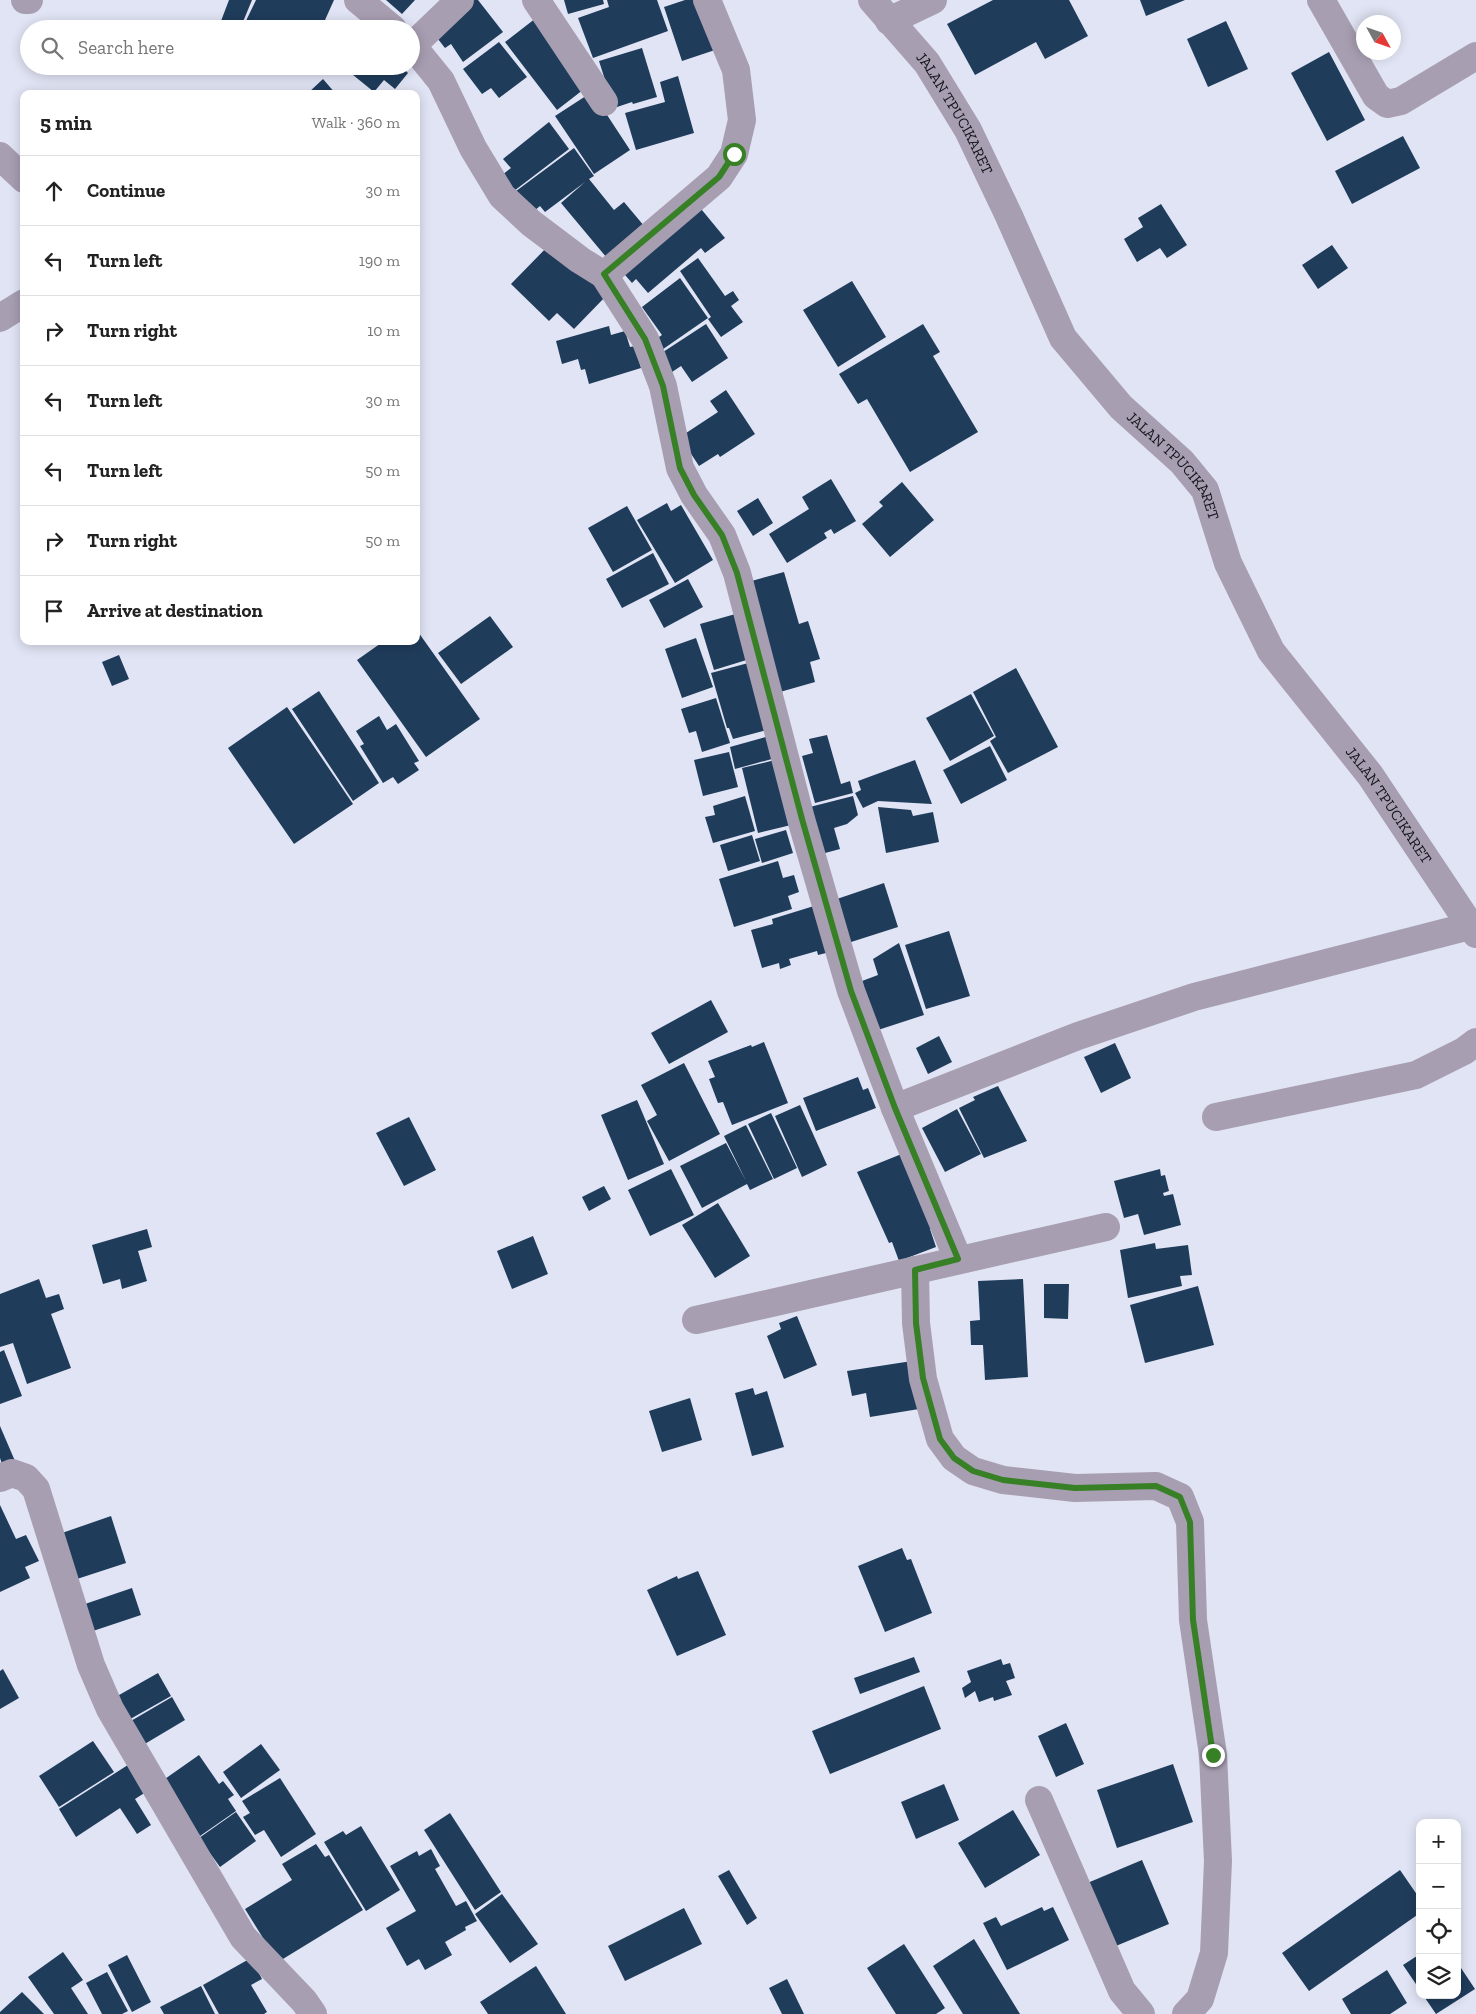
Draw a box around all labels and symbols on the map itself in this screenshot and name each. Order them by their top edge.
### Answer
north arrow [1356,15,1401,60]
street label: JALAN TPUCIKARET [913,48,997,177]
route start [723,143,746,166]
street label: JALAN TPUCIKARET [1123,408,1223,522]
street label: JALAN TPUCIKARET [1342,743,1435,867]
route end [1202,1744,1225,1767]

